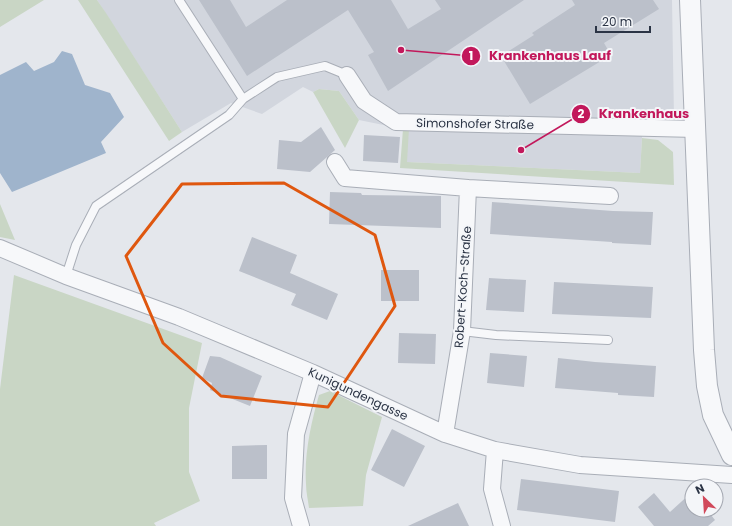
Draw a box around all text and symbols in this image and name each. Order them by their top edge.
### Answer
scale bar [596,8,650,34]
text: 20 m [602,13,632,30]
callout: Krankenhaus Lauf [461,43,618,68]
text: Krankenhaus Lauf [489,46,611,65]
text: 1 [469,47,473,64]
callout: Krankenhaus [571,101,697,126]
text: Krankenhaus [599,104,689,123]
text: 2 [578,105,585,122]
street label: Simonshofer Straße [416,114,534,133]
street label: Robert-Koch-Straße [450,225,475,348]
street label: Kunigundengasse [305,363,411,424]
north arrow [684,478,724,518]
text: N [693,480,707,498]

